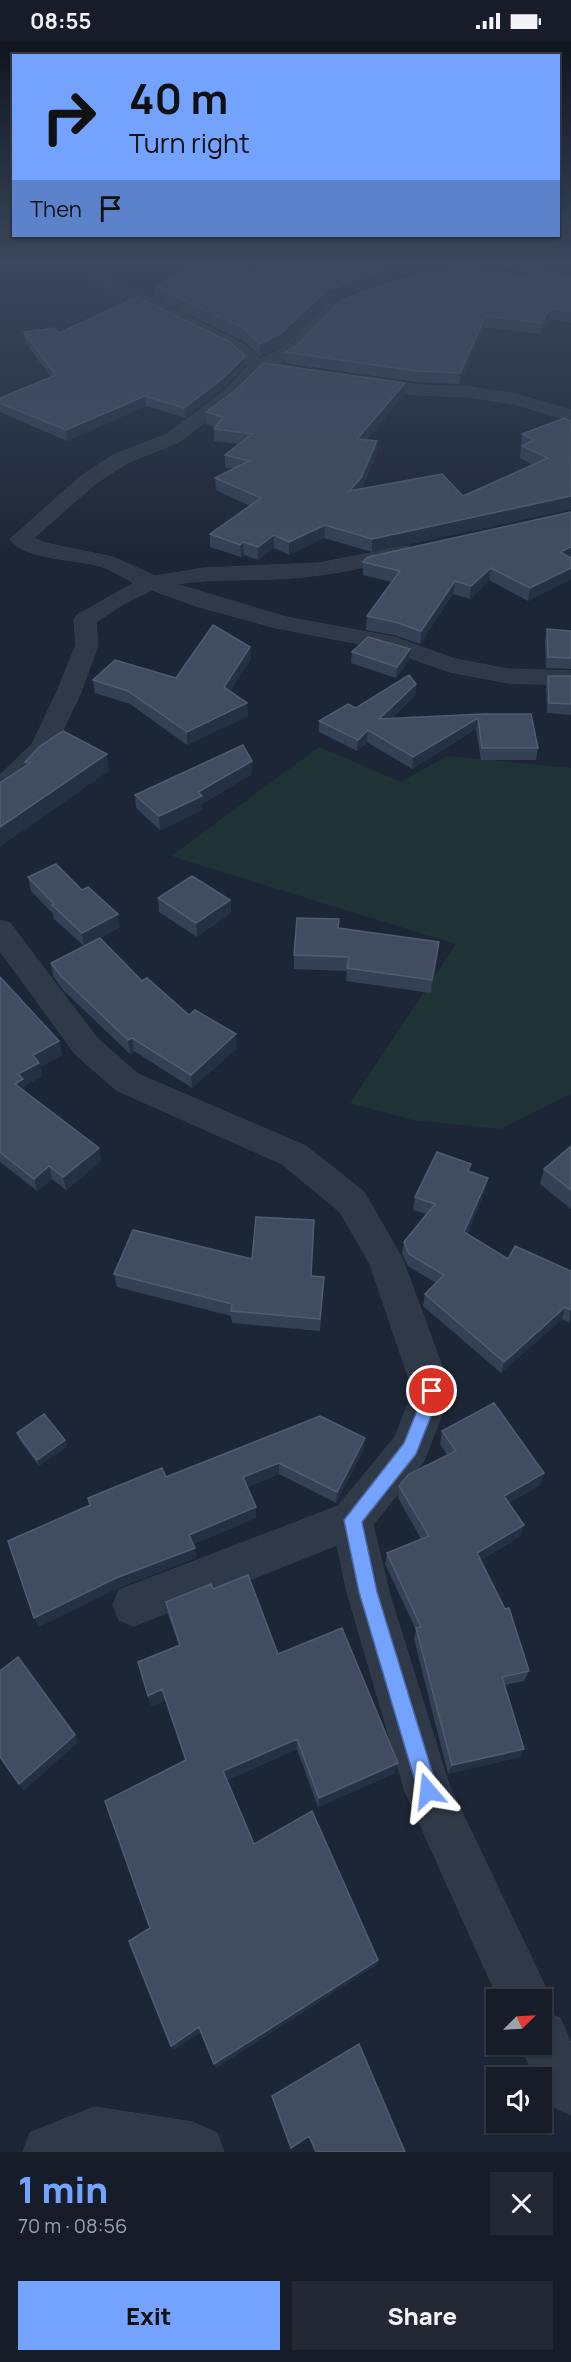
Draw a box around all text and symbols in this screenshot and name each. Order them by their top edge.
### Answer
text: 08:55 [30,6,91,36]
text: 40 m [129,69,228,127]
icon: right [30,78,108,156]
text: Turn right [129,124,250,161]
icon: arrive [94,192,127,225]
text: Then [30,194,82,224]
pin [406,1365,457,1416]
icon: arrive [415,1374,448,1407]
position arrow [396,1759,460,1823]
north arrow [486,1989,552,2055]
map controls [486,1989,552,2133]
button: sound [486,2067,552,2133]
text: 1 min [18,2165,108,2214]
button: close [490,2172,553,2235]
text: 70 m · 08:56 [18,2212,127,2239]
button: Exit [18,2281,280,2350]
button: Share [292,2281,553,2350]

